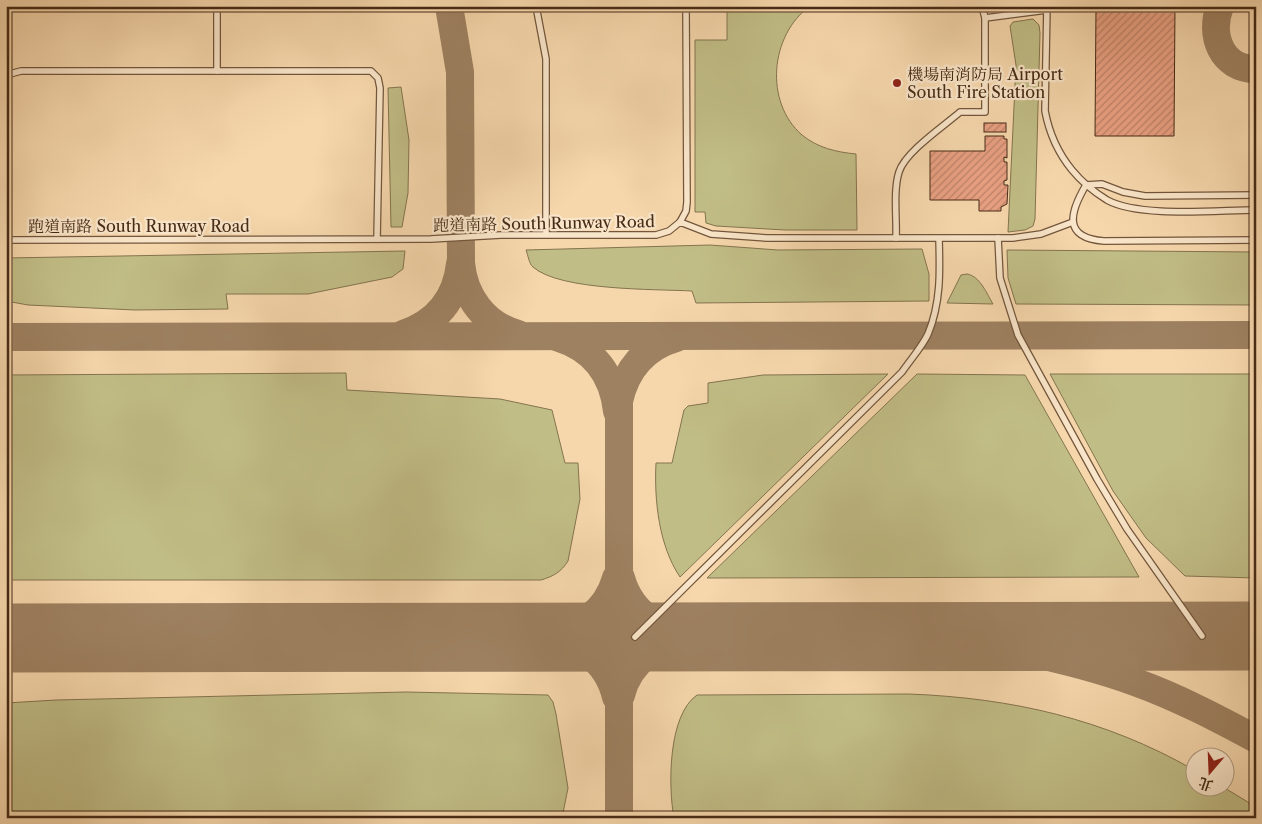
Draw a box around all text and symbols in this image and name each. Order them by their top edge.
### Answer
place label: 機場南消防局 Airport South Fire Station [907,64,1063,102]
marker: 機場南消防局 Airport South Fire Station [891,77,903,89]
street label: 跑道南路 South Runway Road [433,211,655,235]
street label: 跑道南路 South Runway Road [28,216,250,236]
north arrow [1184,746,1234,796]
text: 北 [1196,774,1215,795]

